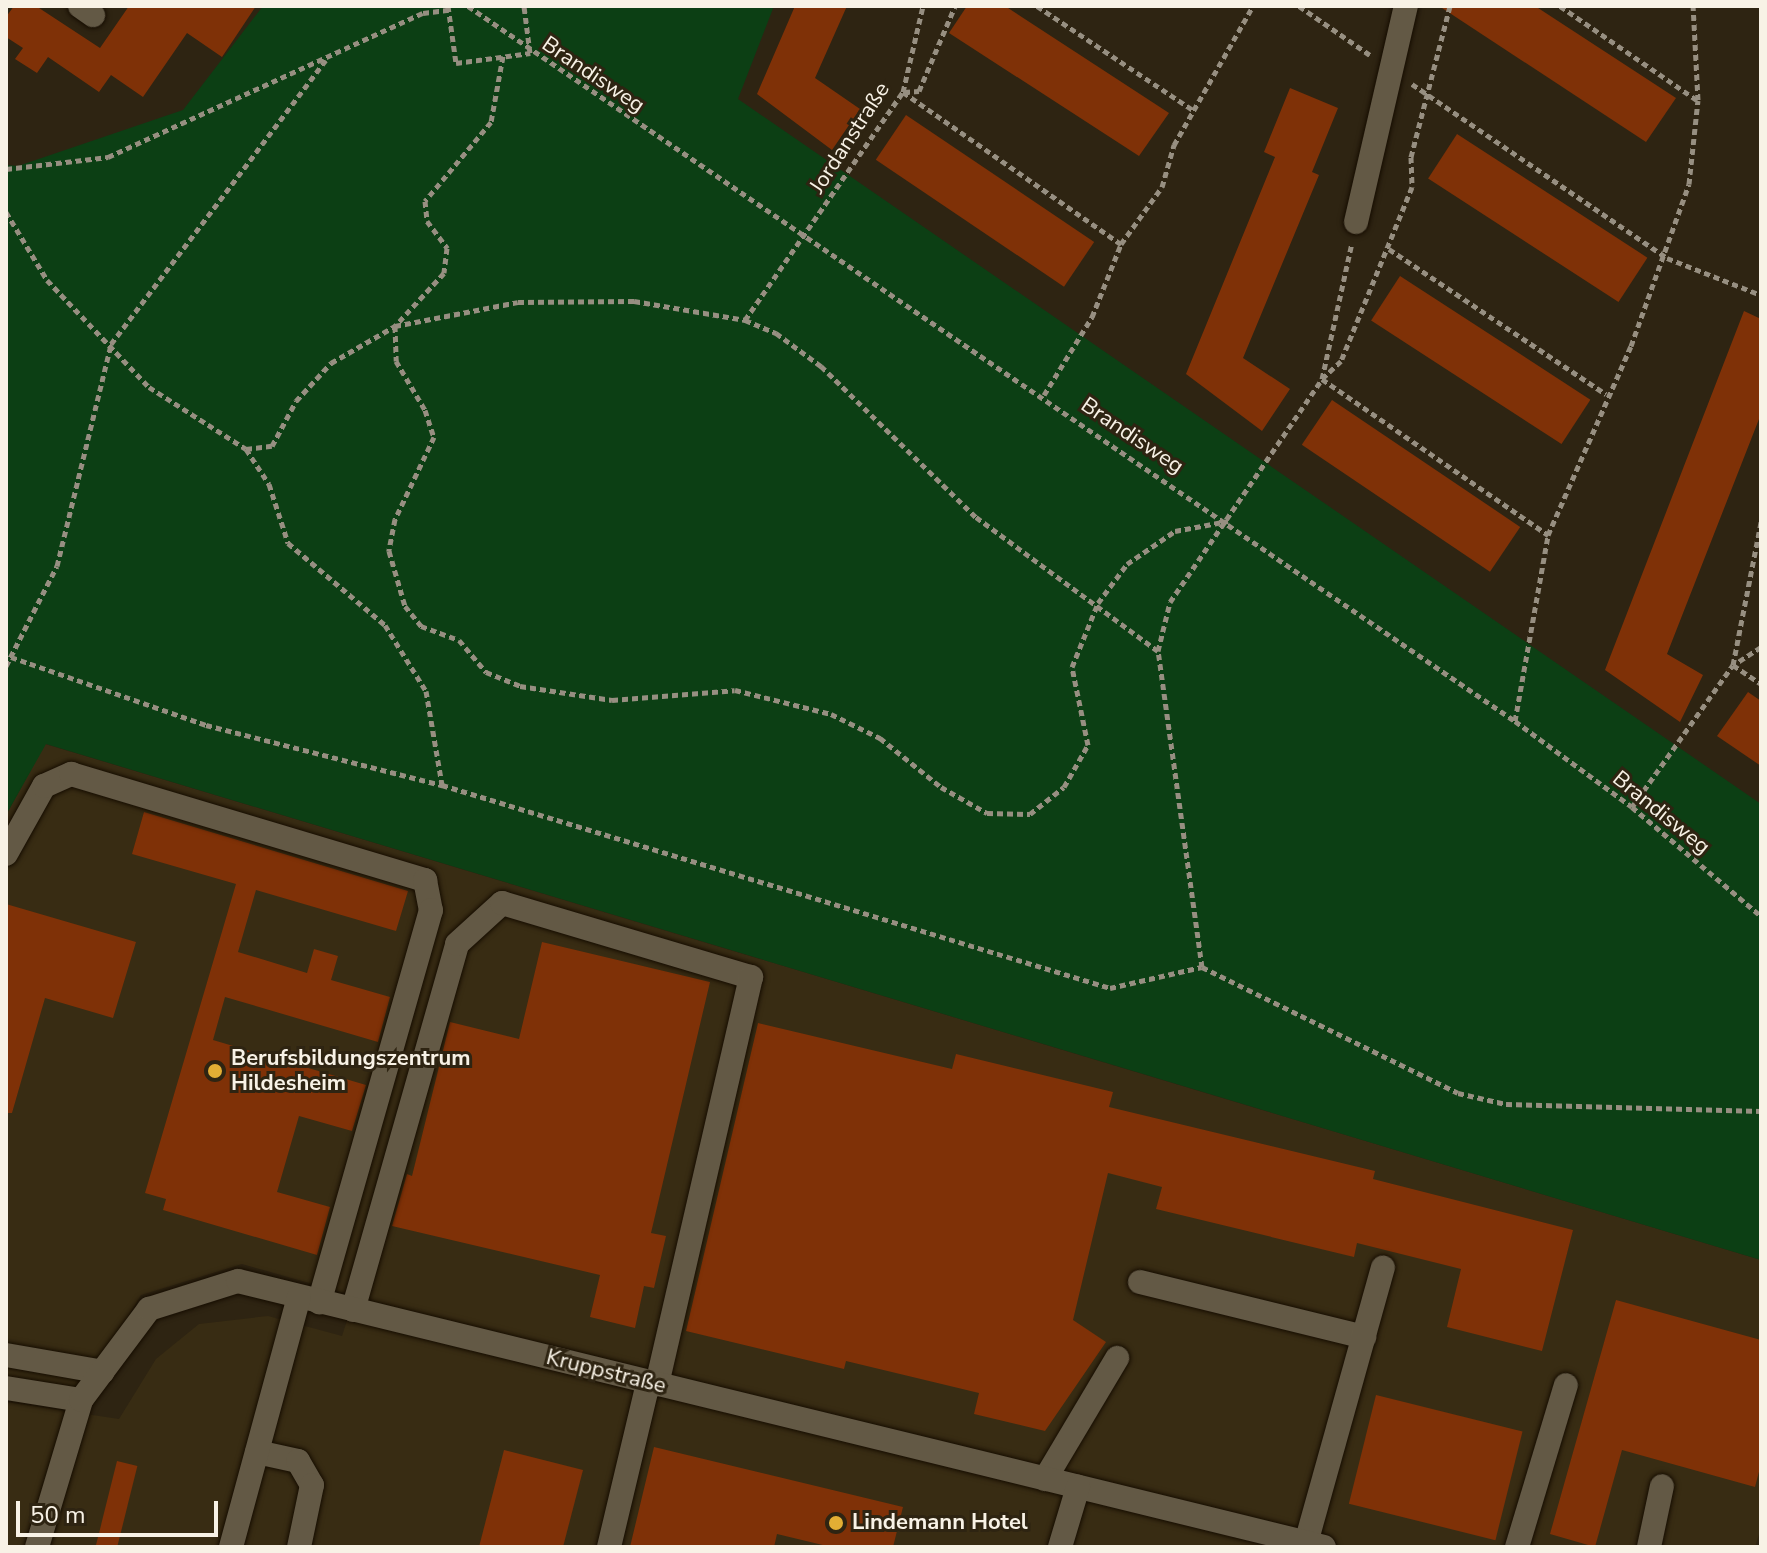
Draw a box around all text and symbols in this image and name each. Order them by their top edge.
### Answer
street label: Brandisweg [537,31,649,119]
street label: Jordanstraße [804,78,896,198]
street label: Brandisweg [1076,392,1188,480]
street label: Brandisweg [1607,766,1715,860]
place label: Berufsbildungszentrum Hildesheim [231,1045,471,1096]
marker: Berufsbildungszentrum Hildesheim [206,1062,224,1080]
street label: Kruppstraße [543,1344,669,1400]
scale bar [20,1485,222,1535]
text: 50 m [30,1499,86,1531]
place label: Lindemann Hotel [852,1510,1028,1536]
marker: Lindemann Hotel [827,1514,845,1532]

